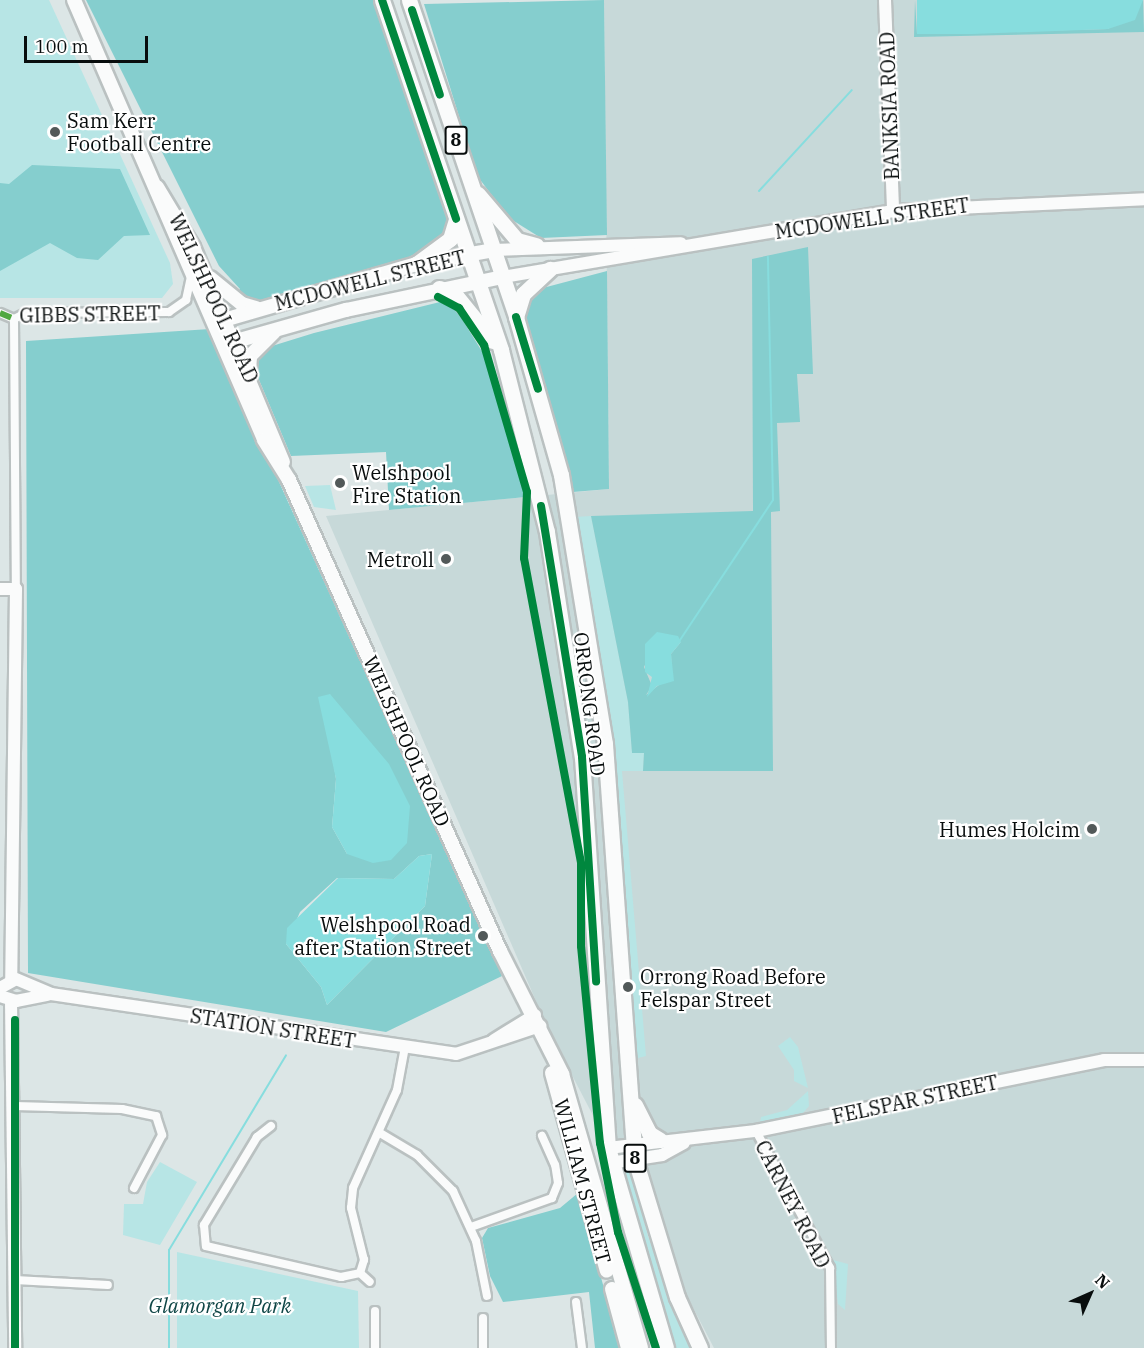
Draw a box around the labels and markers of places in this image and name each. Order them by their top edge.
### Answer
place label: Sam Kerr Football Centre [67,108,211,155]
marker: Sam Kerr Football Centre [48,125,62,139]
place label: Welshpool Fire Station [352,460,461,507]
marker: Welshpool Fire Station [333,476,347,490]
place label: Metroll [367,547,434,571]
marker: Metroll [439,552,453,566]
place label: Humes Holcim [939,817,1080,841]
marker: Humes Holcim [1085,822,1099,836]
place label: Welshpool Road after Station Street [294,912,471,959]
marker: Welshpool Road after Station Street [476,929,490,943]
place label: Orrong Road Before Felspar Street [640,964,826,1011]
marker: Orrong Road Before Felspar Street [621,980,635,994]

